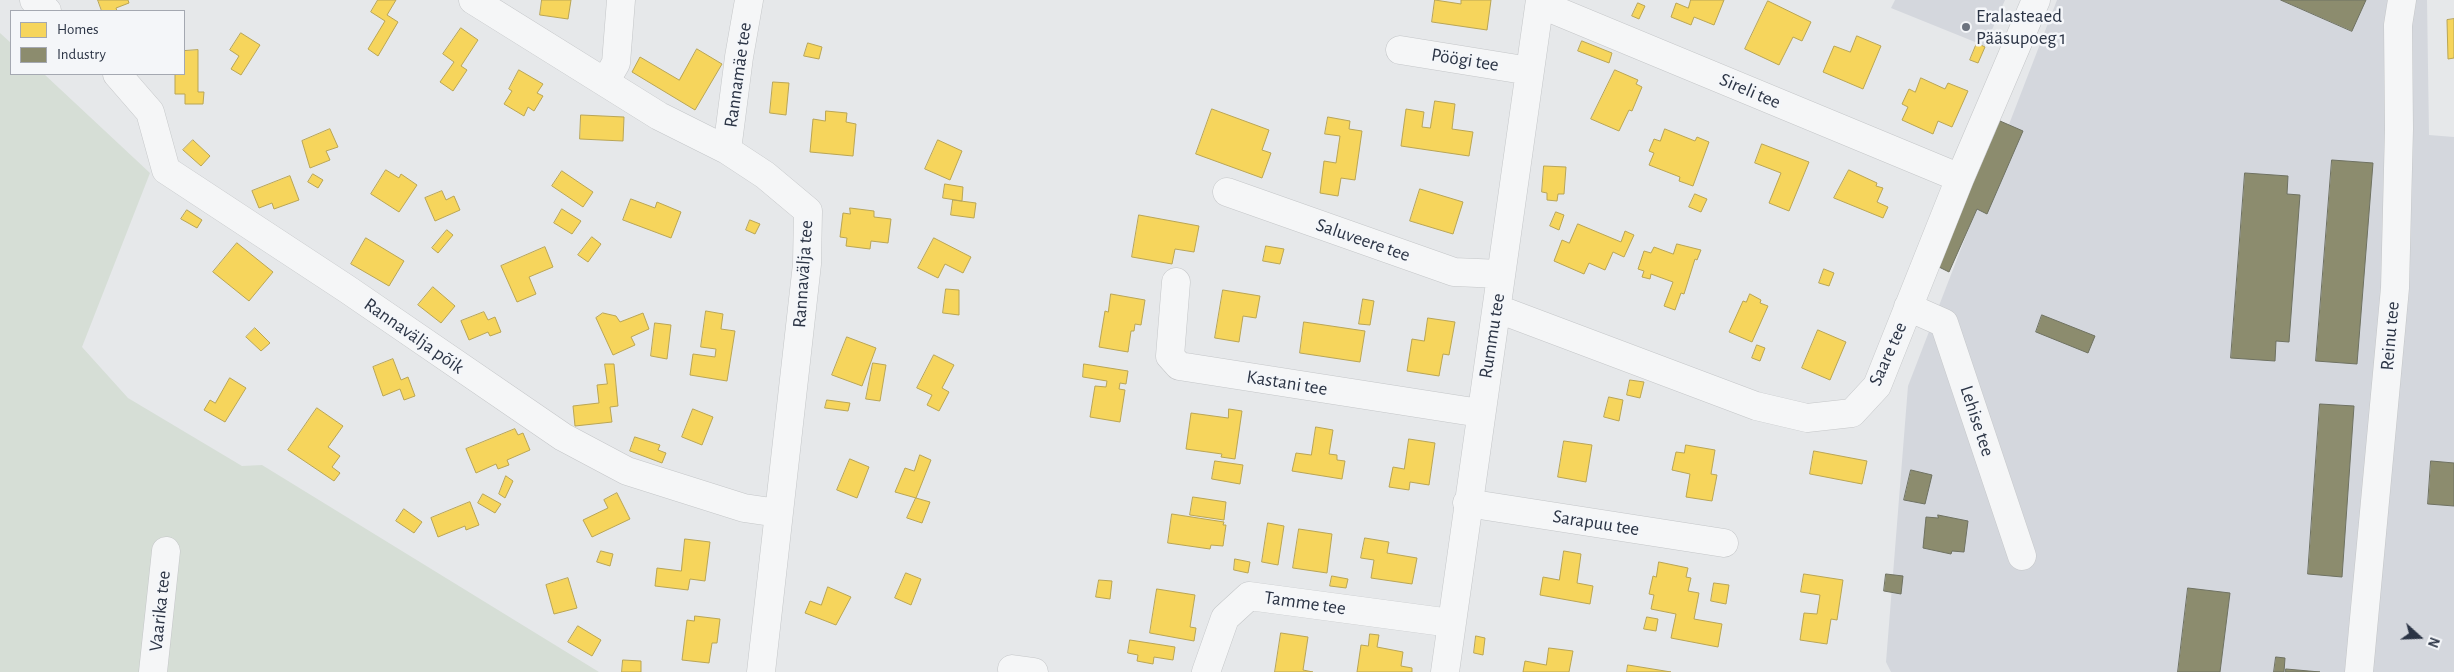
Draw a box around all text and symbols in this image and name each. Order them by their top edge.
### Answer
place label: Eralasteaed Pääsupoeg 1 [1976,5,2066,49]
legend [10,10,185,75]
street label: Rannamäe tee [719,21,757,129]
marker: Eralasteaed Pääsupoeg 1 [1960,21,1972,33]
text: Homes [57,22,99,37]
street label: Pöögi tee [1430,43,1500,77]
text: Industry [57,47,106,62]
street label: Sireli tee [1716,68,1784,114]
street label: Saluveere tee [1313,213,1413,267]
street label: Rannavälja tee [788,219,818,329]
street label: Rummu tee [1474,292,1510,380]
street label: Rannavälja põik [359,293,469,379]
street label: Reinu tee [2376,301,2404,371]
street label: Saare tee [1864,319,1912,389]
street label: Kastani tee [1245,365,1329,401]
street label: Lehise tee [1955,383,1999,459]
street label: Sarapuu tee [1551,505,1641,541]
street label: Vaarika tee [144,569,176,653]
street label: Tamme tee [1263,586,1347,620]
north arrow [2394,612,2444,662]
text: N [2425,635,2441,649]

